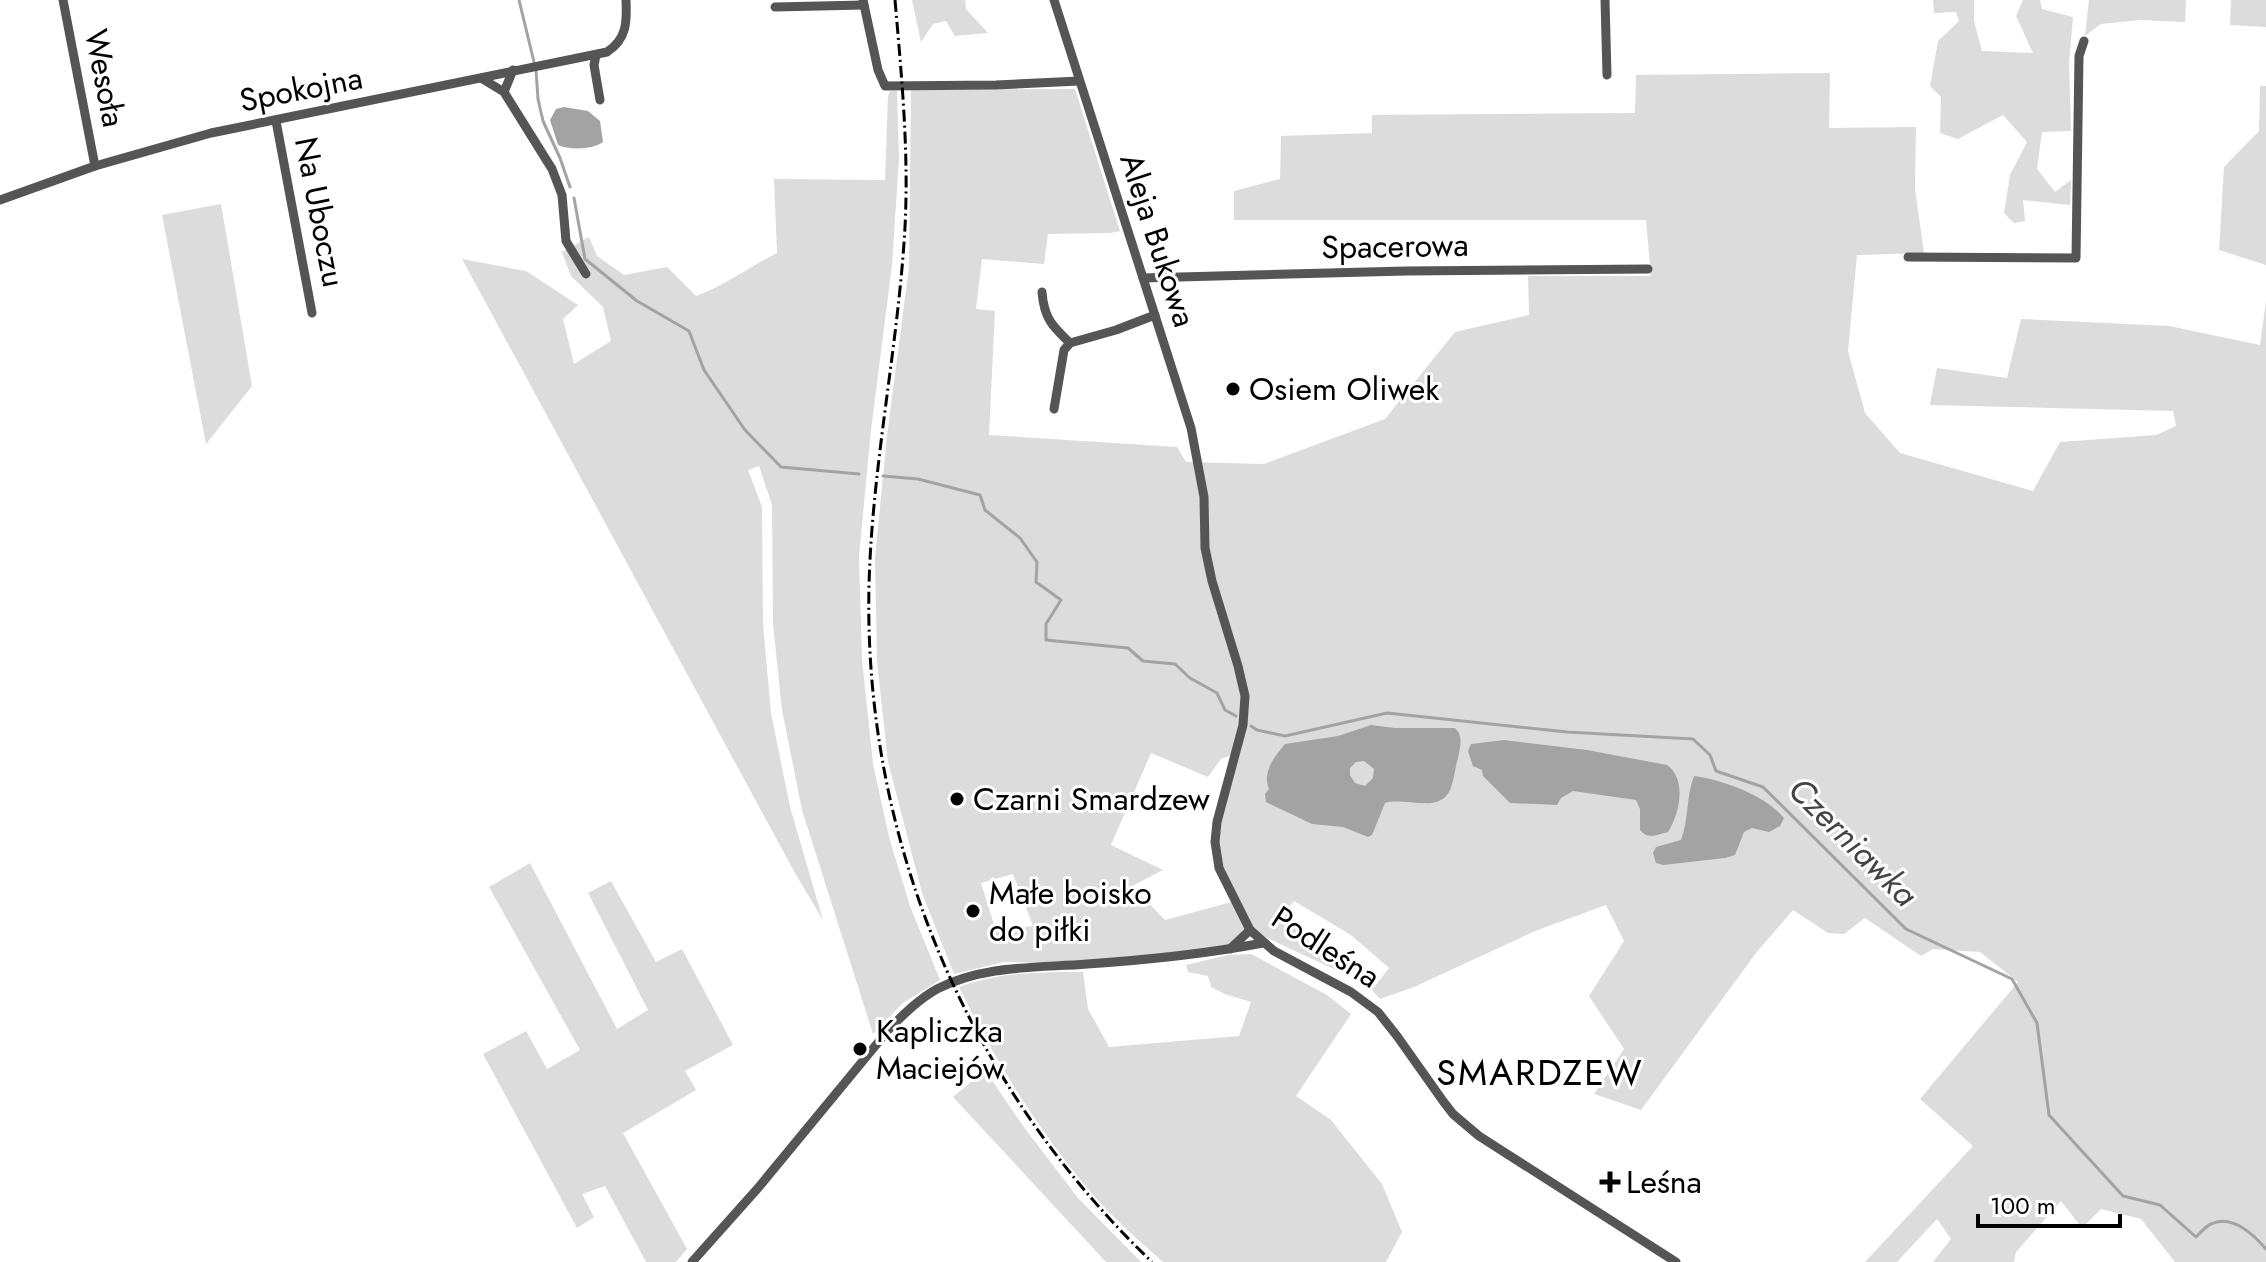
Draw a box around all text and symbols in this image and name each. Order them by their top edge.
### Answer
street label: Wesoła [73,25,137,131]
street label: Spokojna [235,55,367,123]
street label: Na Uboczu [283,133,357,291]
street label: Aleja Bukowa [1108,147,1208,333]
street label: Spacerowa [1321,222,1469,270]
place label: Osiem Oliwek [1249,366,1440,412]
marker: Osiem Oliwek [1224,380,1242,398]
water label: Czerniawka [1777,766,1929,918]
place label: Czarni Smardzew [973,776,1210,822]
marker: Czarni Smardzew [948,790,966,808]
place label: Małe boisko do piłki [989,870,1152,953]
street label: Podleśna [1263,895,1389,999]
marker: Małe boisko do piłki [964,902,982,920]
place label: Kapliczka Maciejów [876,1008,1004,1091]
marker: Kapliczka Maciejów [851,1040,869,1058]
district label: SMARDZEW [1436,1046,1644,1098]
place label: Leśna [1626,1159,1702,1205]
marker: Leśna [1601,1173,1619,1191]
scale bar [1978,1178,2120,1228]
text: 100 m [1990,1188,2056,1223]

